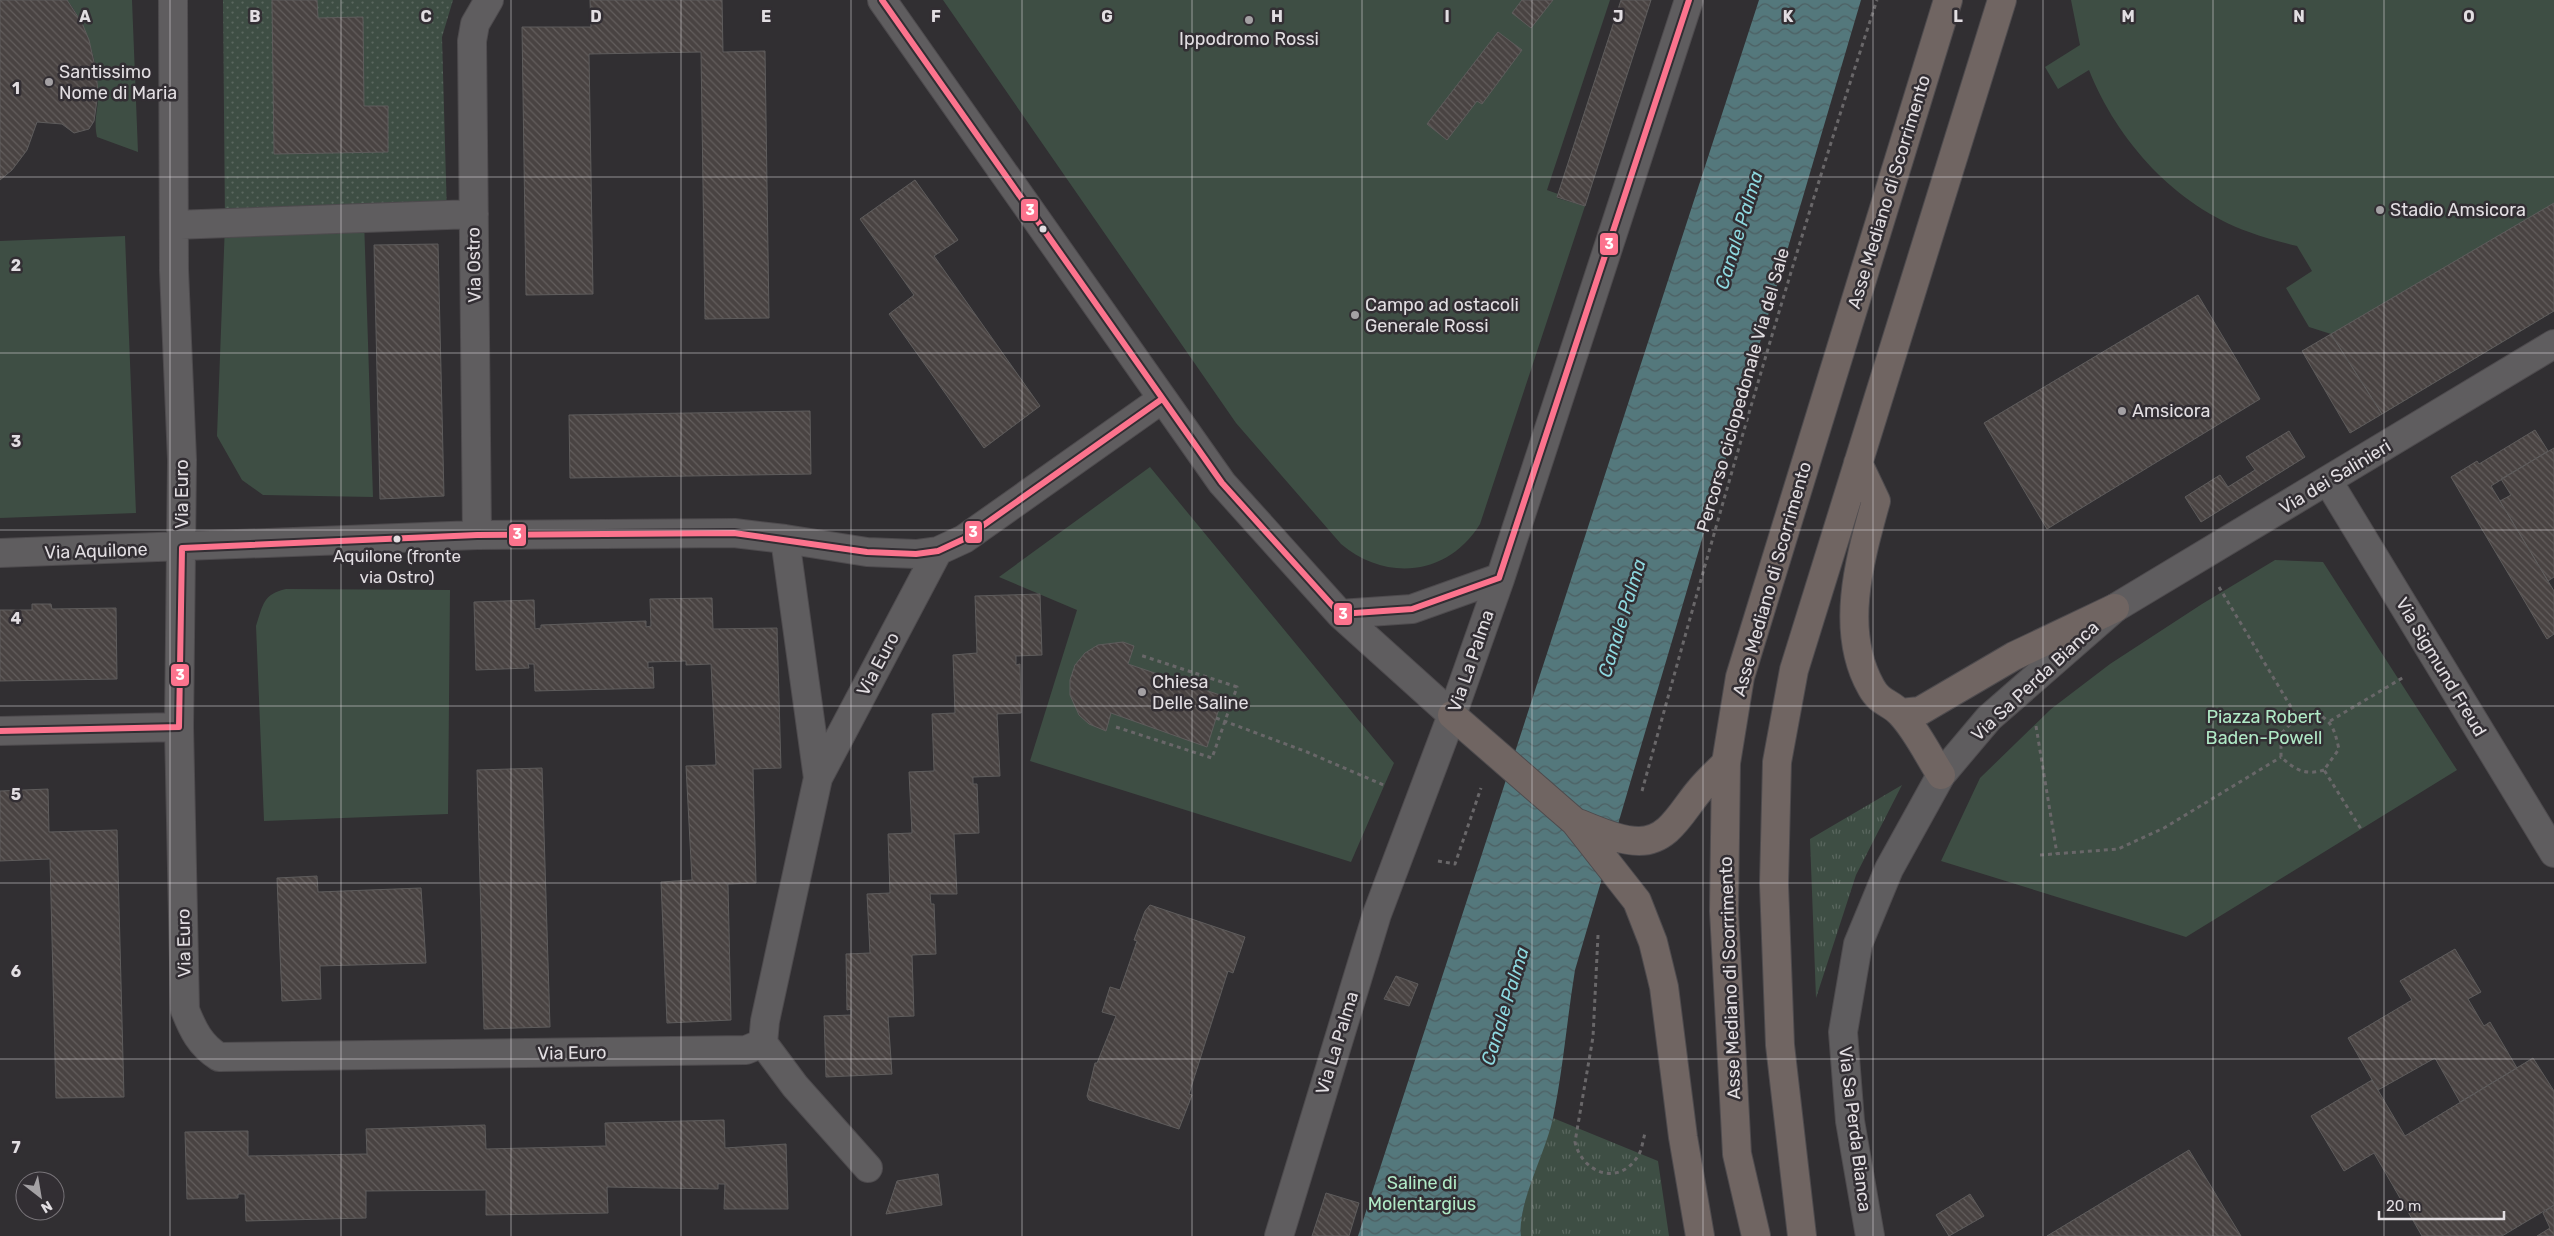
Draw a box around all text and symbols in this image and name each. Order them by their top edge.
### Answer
text: A [79,7,91,26]
text: B [249,7,261,26]
text: C [420,7,432,26]
text: D [590,7,602,26]
text: E [761,7,771,26]
text: F [931,7,941,26]
text: G [1101,7,1113,26]
text: H [1271,7,1283,26]
text: I [1444,7,1450,26]
text: J [1613,7,1623,26]
text: K [1783,7,1794,26]
text: L [1953,7,1963,26]
text: M [2121,7,2135,26]
text: N [2293,7,2305,26]
text: O [2463,7,2475,26]
marker: Ippodromo Rossi [1243,14,1255,26]
place label: Ippodromo Rossi [1179,28,1319,50]
place label: Santissimo Nome di Maria [59,61,177,104]
street label: Asse Mediano di Scorrimento [1843,73,1935,311]
marker: Santissimo Nome di Maria [43,76,55,88]
text: 1 [12,79,20,98]
water label: Canale Palma [1710,168,1768,292]
line badge: 3 [1020,198,1039,222]
place label: Stadio Amsicora [2390,199,2526,221]
text: 3 [1025,202,1035,219]
marker: Stadio Amsicora [2374,204,2386,216]
unlabelled marker [1038,224,1048,234]
street label: Via Ostro [462,227,486,303]
line badge: 3 [1599,232,1619,256]
text: 3 [1604,236,1614,253]
street label: Percorso ciclopedonale Via del Sale [1692,245,1794,535]
text: 2 [11,256,21,275]
place label: Campo ad ostacoli Generale Rossi [1365,294,1519,337]
marker: Campo ad ostacoli Generale Rossi [1349,309,1361,321]
place label: Amsicora [2132,400,2211,422]
marker: Amsicora [2116,405,2128,417]
text: 3 [11,432,21,451]
street label: Via dei Salinieri [2275,435,2395,519]
street label: Via Euro [171,459,193,529]
street label: Asse Mediano di Scorrimento [1728,459,1816,699]
line badge: 3 [964,520,983,544]
line badge: 3 [508,523,527,547]
text: 3 [968,524,978,541]
text: 3 [512,526,522,543]
marker: Aquilone (fronte via Ostro) [392,534,402,544]
street label: Via Aquilone [44,538,148,564]
place label: Aquilone (fronte via Ostro) [333,546,461,587]
water label: Canale Palma [1593,556,1651,680]
street label: Via Sigmund Freud [2391,594,2491,740]
line badge: 3 [1333,602,1353,626]
text: 3 [1338,606,1348,623]
street label: Via La Palma [1443,607,1499,715]
text: 4 [11,609,22,628]
street label: Via Sa Perda Bianca [1967,616,2103,746]
street label: Via Euro [852,628,904,700]
line badge: 3 [170,663,190,687]
text: 3 [175,667,185,684]
place label: Chiesa Delle Saline [1152,671,1249,714]
marker: Chiesa Delle Saline [1136,686,1148,698]
park label: Piazza Robert Baden-Powell [2206,706,2322,749]
text: 5 [11,785,21,804]
street label: Asse Mediano di Scorrimento [1715,856,1745,1100]
street label: Via Euro [172,908,196,978]
water label: Canale Palma [1476,944,1534,1068]
text: 6 [11,962,21,981]
street label: Via La Palma [1311,989,1363,1097]
street label: Via Euro [537,1041,607,1065]
street label: Via Sa Perda Bianca [1834,1045,1876,1213]
text: 7 [11,1138,21,1157]
north arrow [15,1171,65,1221]
park label: Saline di Molentargius [1368,1172,1476,1215]
scale bar [2379,1188,2504,1220]
text: N [38,1197,55,1217]
text: 20 m [2386,1197,2421,1215]

